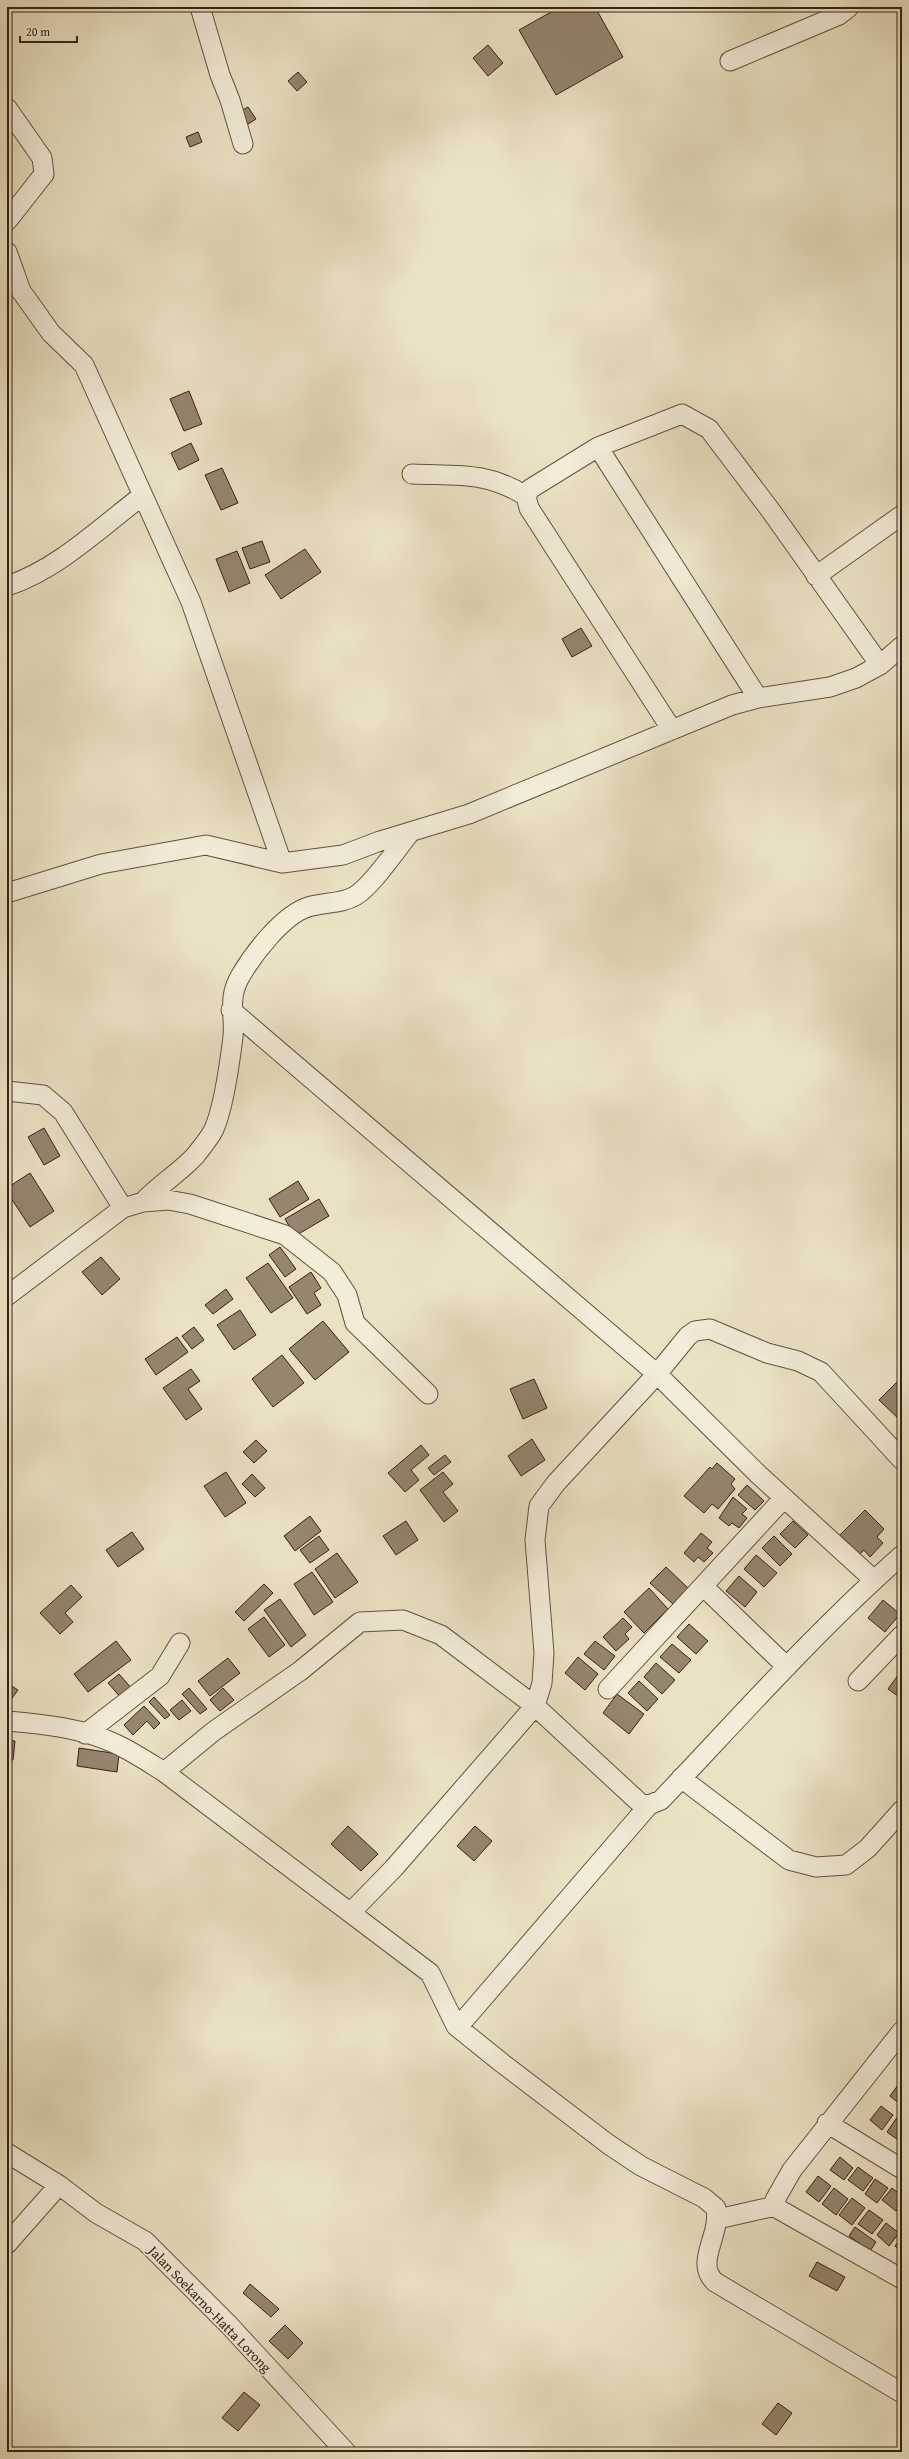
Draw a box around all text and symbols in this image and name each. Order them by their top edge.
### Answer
scale bar [20,18,77,44]
text: 20 m [26,23,50,40]
street label: Jalan Soekarno-Hatta Lorong [143,2240,276,2377]

